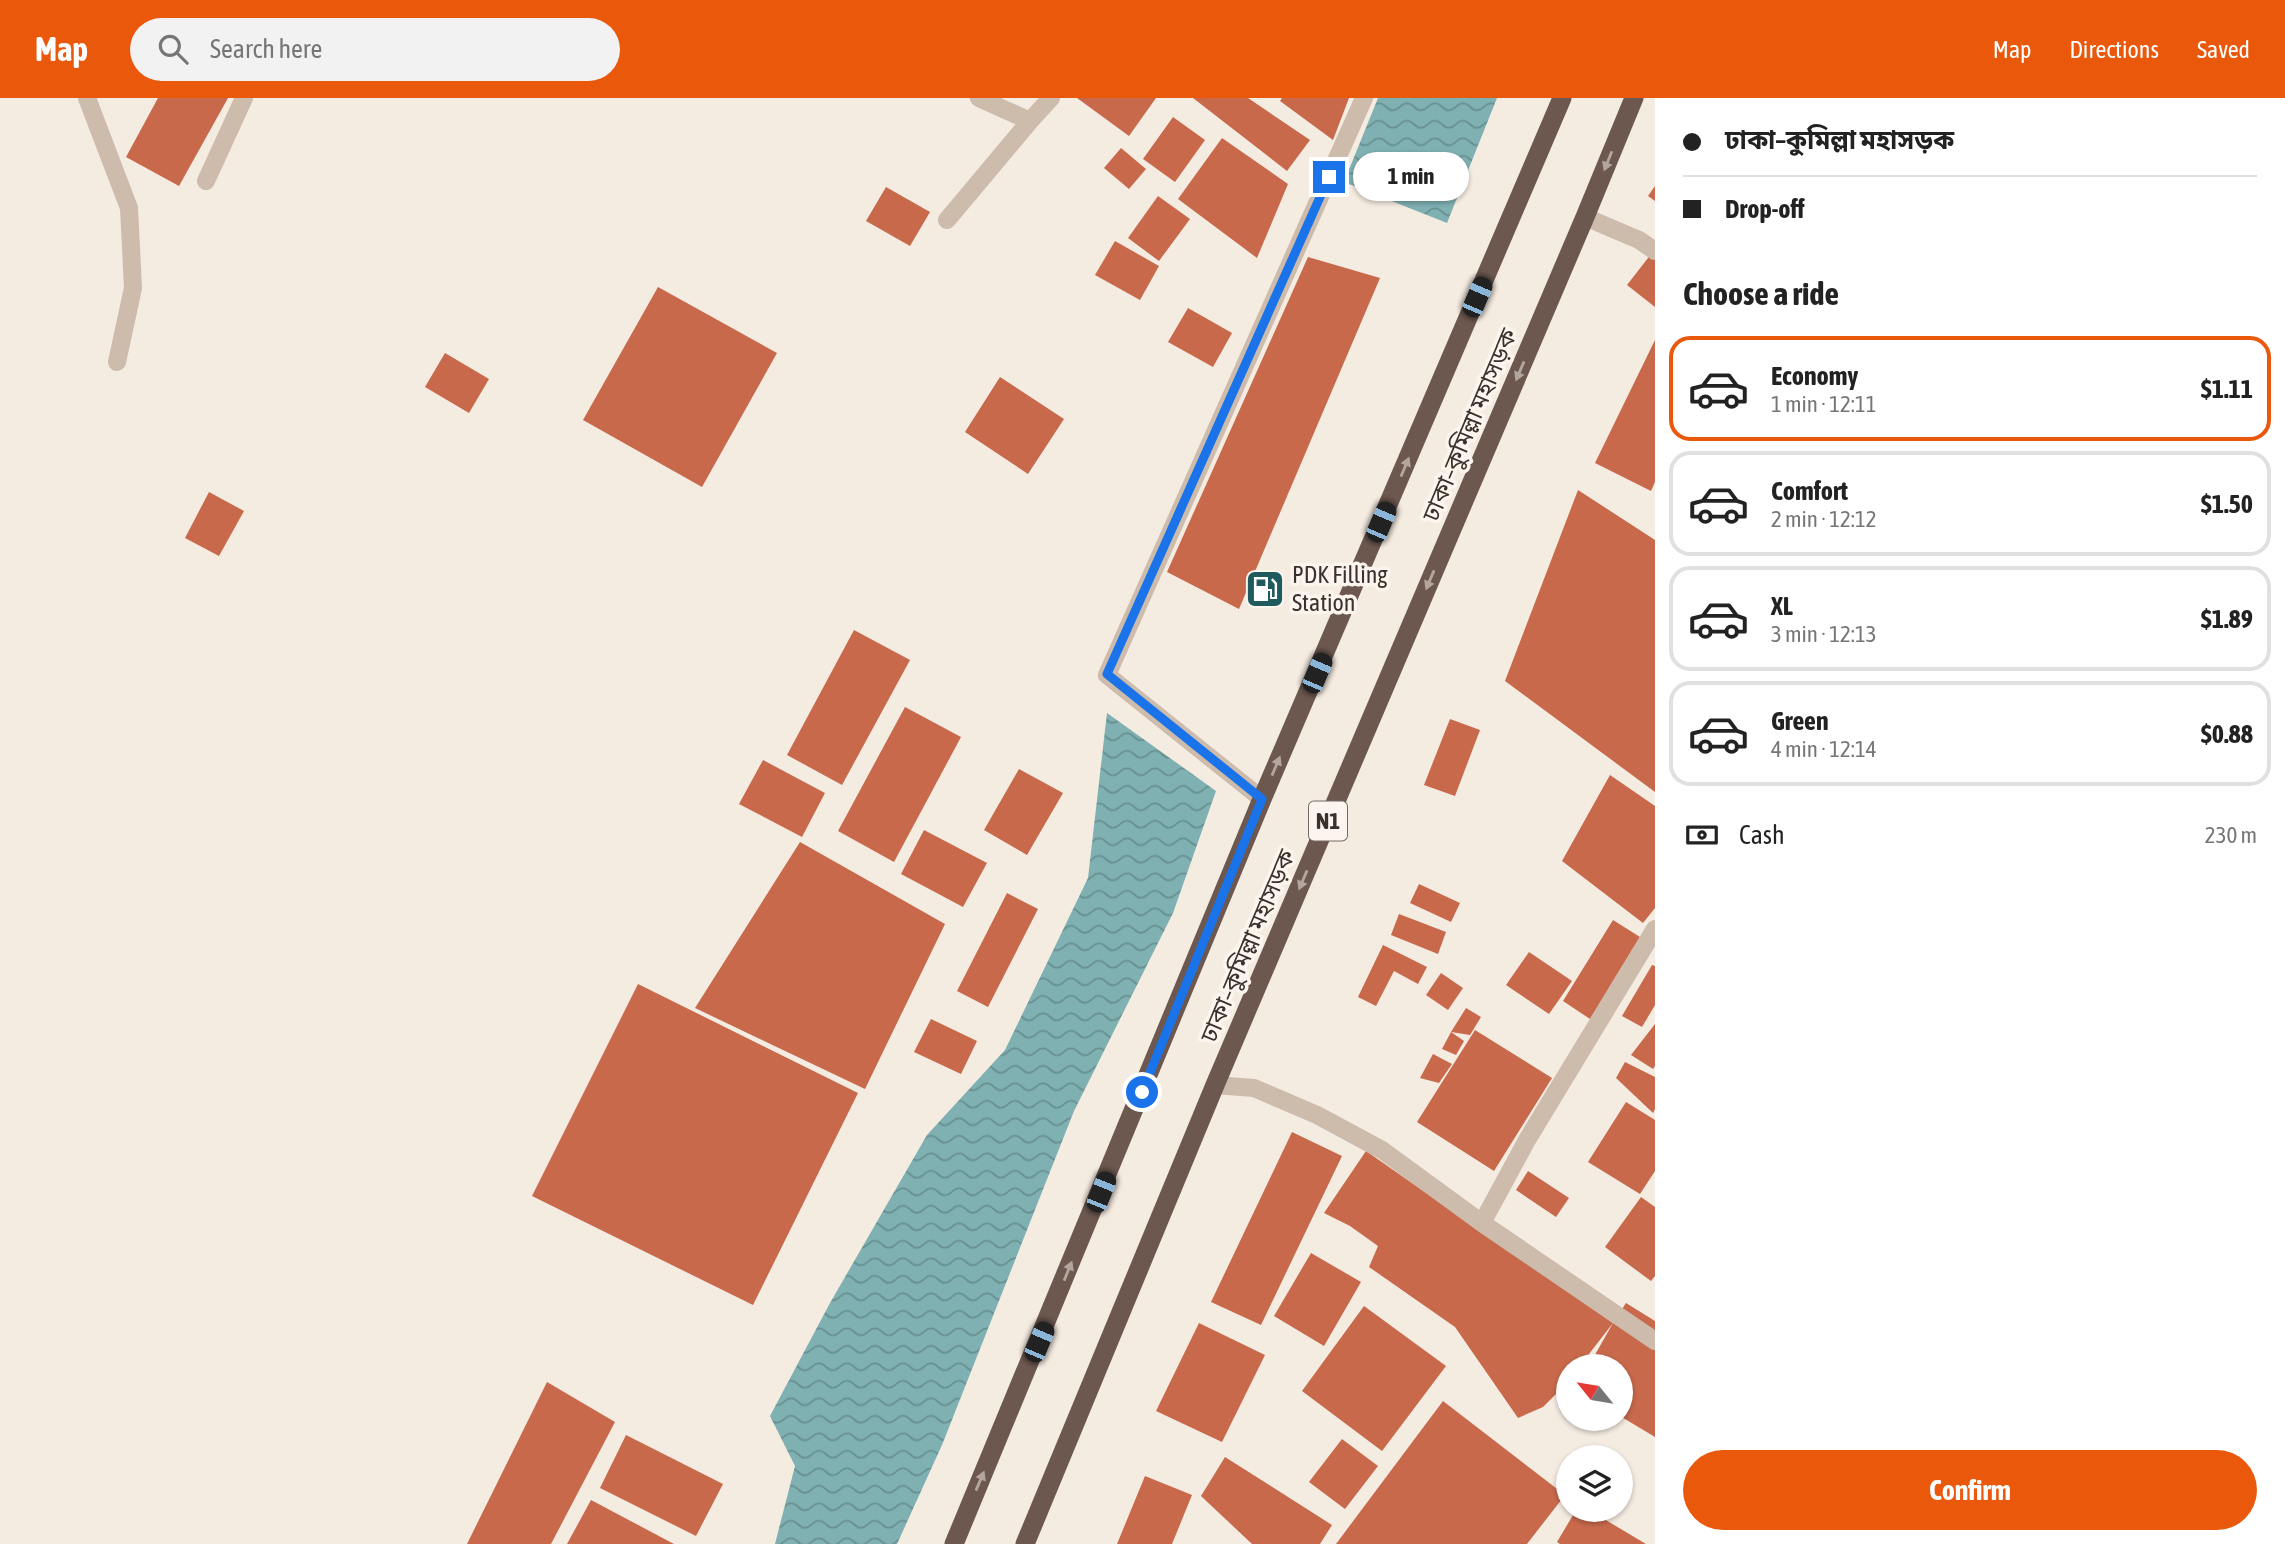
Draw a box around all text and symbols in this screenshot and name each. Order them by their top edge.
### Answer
search box [130,18,620,81]
text: Map [35,30,88,68]
icon: search [154,30,192,68]
text: Search here [210,34,322,64]
text: Map [1993,36,2031,63]
text: Directions [2069,36,2159,63]
text: Saved [2197,36,2250,63]
text: ঢাকা–কুমিল্লা মহাসড়ক [1725,125,1954,155]
one-way arrow [1602,151,1613,172]
callout: 1 min [1354,153,1469,202]
route end [1313,161,1345,193]
text: 1 min [1388,163,1434,189]
text: Drop-off [1725,194,1805,224]
car [1460,274,1495,320]
text: Choose a ride [1683,275,1839,312]
street label: ঢাকা–কুমিল্লা মহাসড়ক [1416,324,1523,526]
icon: car [1687,357,1750,420]
one-way arrow [1514,361,1525,382]
text: Economy [1771,361,1858,391]
text: $1.11 [2201,374,2253,404]
text: 1 min · 12:11 [1771,391,1877,417]
one-way arrow [1400,457,1411,478]
icon: car [1687,472,1750,535]
text: Comfort [1771,476,1848,506]
text: $1.50 [2201,489,2253,519]
car [1364,499,1399,545]
text: 2 min · 12:12 [1771,506,1877,532]
place label: PDK Filling Station [1292,561,1388,616]
fuel station icon: PDK Filling Station [1244,568,1286,610]
one-way arrow [1425,570,1436,591]
icon: car [1687,587,1750,650]
text: XL [1771,591,1793,621]
text: $1.89 [2201,604,2253,634]
text: 3 min · 12:13 [1771,621,1877,647]
car [1300,650,1335,696]
icon: car [1687,702,1750,765]
text: Green [1771,706,1829,736]
text: $0.88 [2201,719,2253,749]
text: 4 min · 12:14 [1771,736,1877,762]
one-way arrow [1271,756,1282,777]
road number: N1 [1309,802,1347,841]
icon: cash [1683,816,1721,854]
text: Cash [1739,820,1785,850]
text: 230 m [2205,822,2257,848]
street label: ঢাকা–কুমিল্লা মহাসড়ক [1194,845,1301,1047]
one-way arrow [1297,869,1308,890]
route start [1126,1076,1158,1108]
car [1084,1169,1119,1215]
one-way arrow [1062,1261,1074,1281]
car [1022,1319,1057,1365]
north arrow [1556,1354,1633,1432]
map controls [1556,1354,1633,1522]
button: layers [1556,1445,1633,1522]
button: Confirm [1683,1450,2257,1530]
one-way arrow [975,1470,986,1491]

